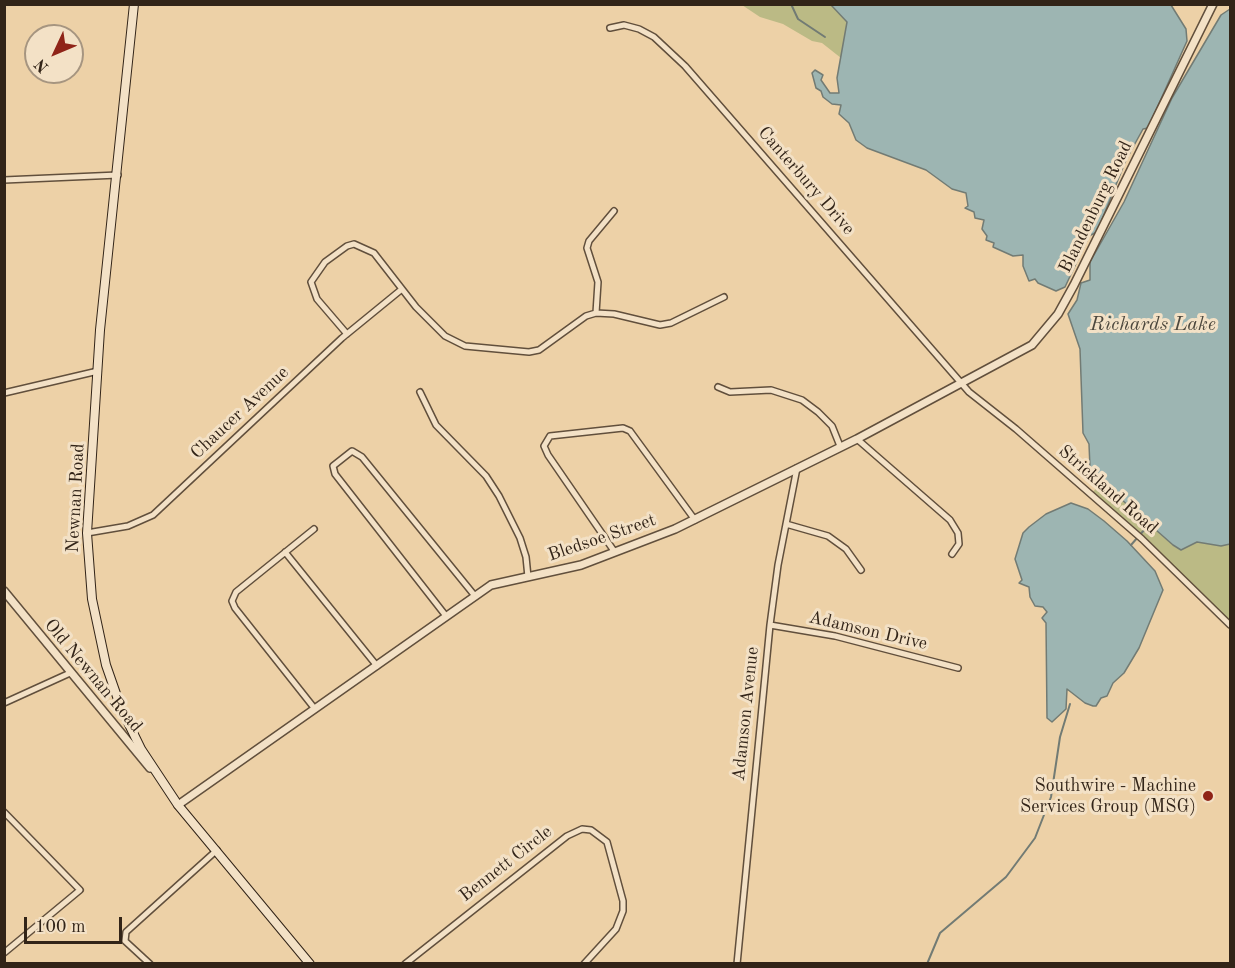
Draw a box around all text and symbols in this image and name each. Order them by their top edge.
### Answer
north arrow [24,24,84,84]
text: N [32,55,53,75]
street label: Canterbury Drive [753,122,859,240]
street label: Blandenburg Road [1055,137,1137,277]
water label: Richards Lake [1090,313,1216,337]
street label: Chaucer Avenue [187,362,293,464]
street label: Strickland Road [1054,441,1162,539]
street label: Newnan Road [62,443,90,553]
street label: Bledsoe Street [545,509,659,567]
street label: Adamson Drive [807,607,929,655]
street label: Old Newnan Road [39,615,147,737]
street label: Adamson Avenue [728,646,764,782]
place label: Southwire - Machine Services Group (MSG) [1020,775,1196,818]
marker: Southwire - Machine Services Group (MSG) [1201,789,1215,803]
street label: Bennett Circle [455,821,557,907]
scale bar [27,905,124,943]
text: 100 m [35,918,86,936]

